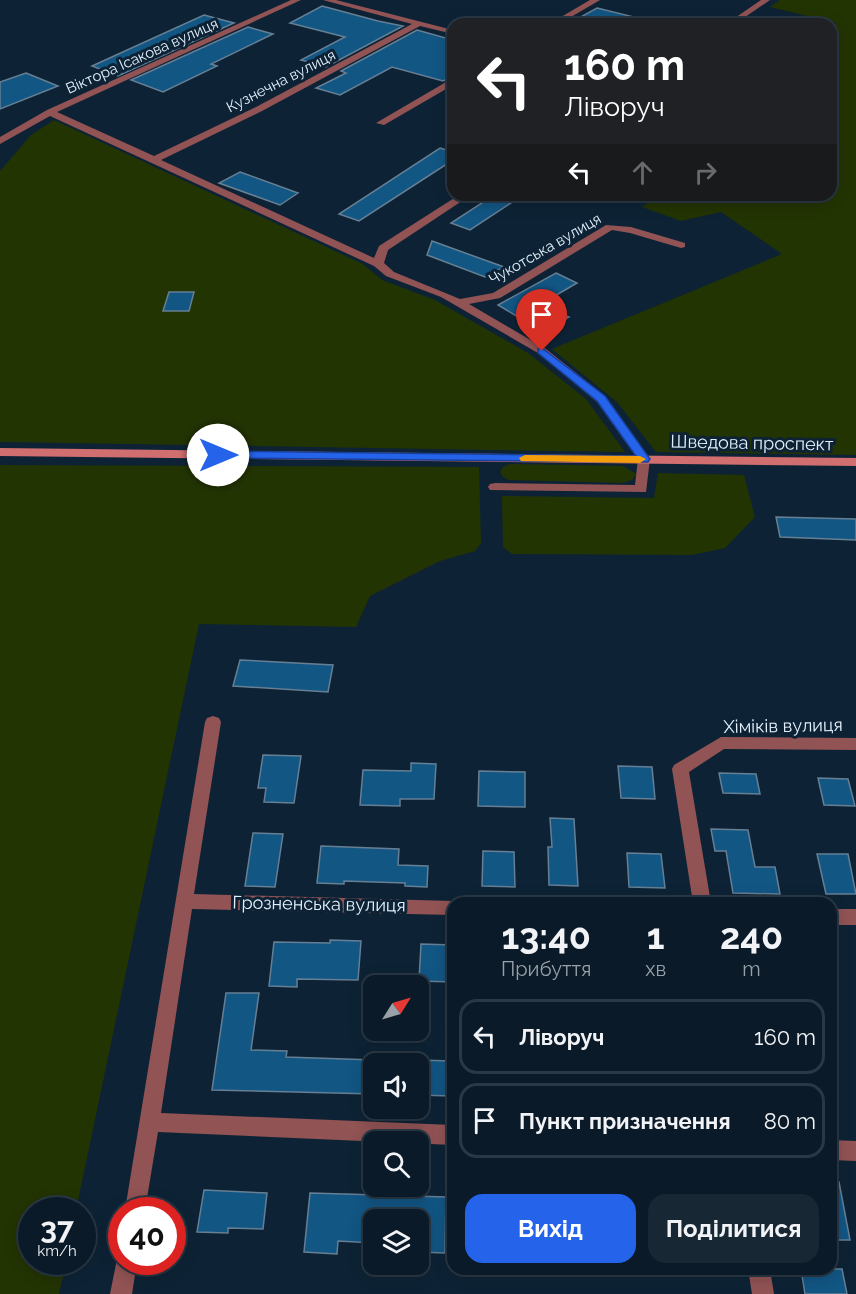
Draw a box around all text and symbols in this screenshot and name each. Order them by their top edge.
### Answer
street label: Віктора Ісакова вулиця [63,14,221,98]
text: 160 m [564,41,685,90]
icon: left [465,42,543,120]
street label: Кузнечна вулиця [223,46,339,116]
text: Ліворуч [564,91,665,122]
icon: left [563,156,596,189]
icon: ahead [626,156,659,189]
icon: right [689,156,722,189]
street label: Чукотська вулиця [486,210,604,288]
pin [516,289,567,351]
icon: arrive [525,298,558,331]
position arrow [186,423,250,487]
street label: Шведова проспект [670,431,834,454]
street label: Хіміків вулиця [723,714,843,737]
street label: Грозненська вулиця [232,891,406,916]
text: 13:40 [501,915,591,957]
text: 1 [647,915,665,957]
text: 240 [720,915,783,957]
text: Прибуття [501,957,591,981]
text: хв [645,957,666,981]
text: m [742,957,761,981]
north arrow [363,975,429,1041]
map controls [363,975,429,1275]
icon: left [468,1020,501,1053]
text: Ліворуч [519,1024,604,1050]
text: 160 m [754,1024,816,1050]
button: sound [363,1053,429,1119]
icon: arrive [468,1104,501,1137]
text: Пункт призначення [519,1108,731,1134]
text: 80 m [764,1108,816,1134]
button: search [363,1131,429,1197]
button: Вихід [465,1194,636,1263]
button: Поділитися [648,1194,819,1263]
speed limit sign: 40 [108,1197,186,1275]
button: layers [363,1209,429,1275]
text: 37 [40,1211,74,1246]
text: km/h [37,1242,77,1260]

